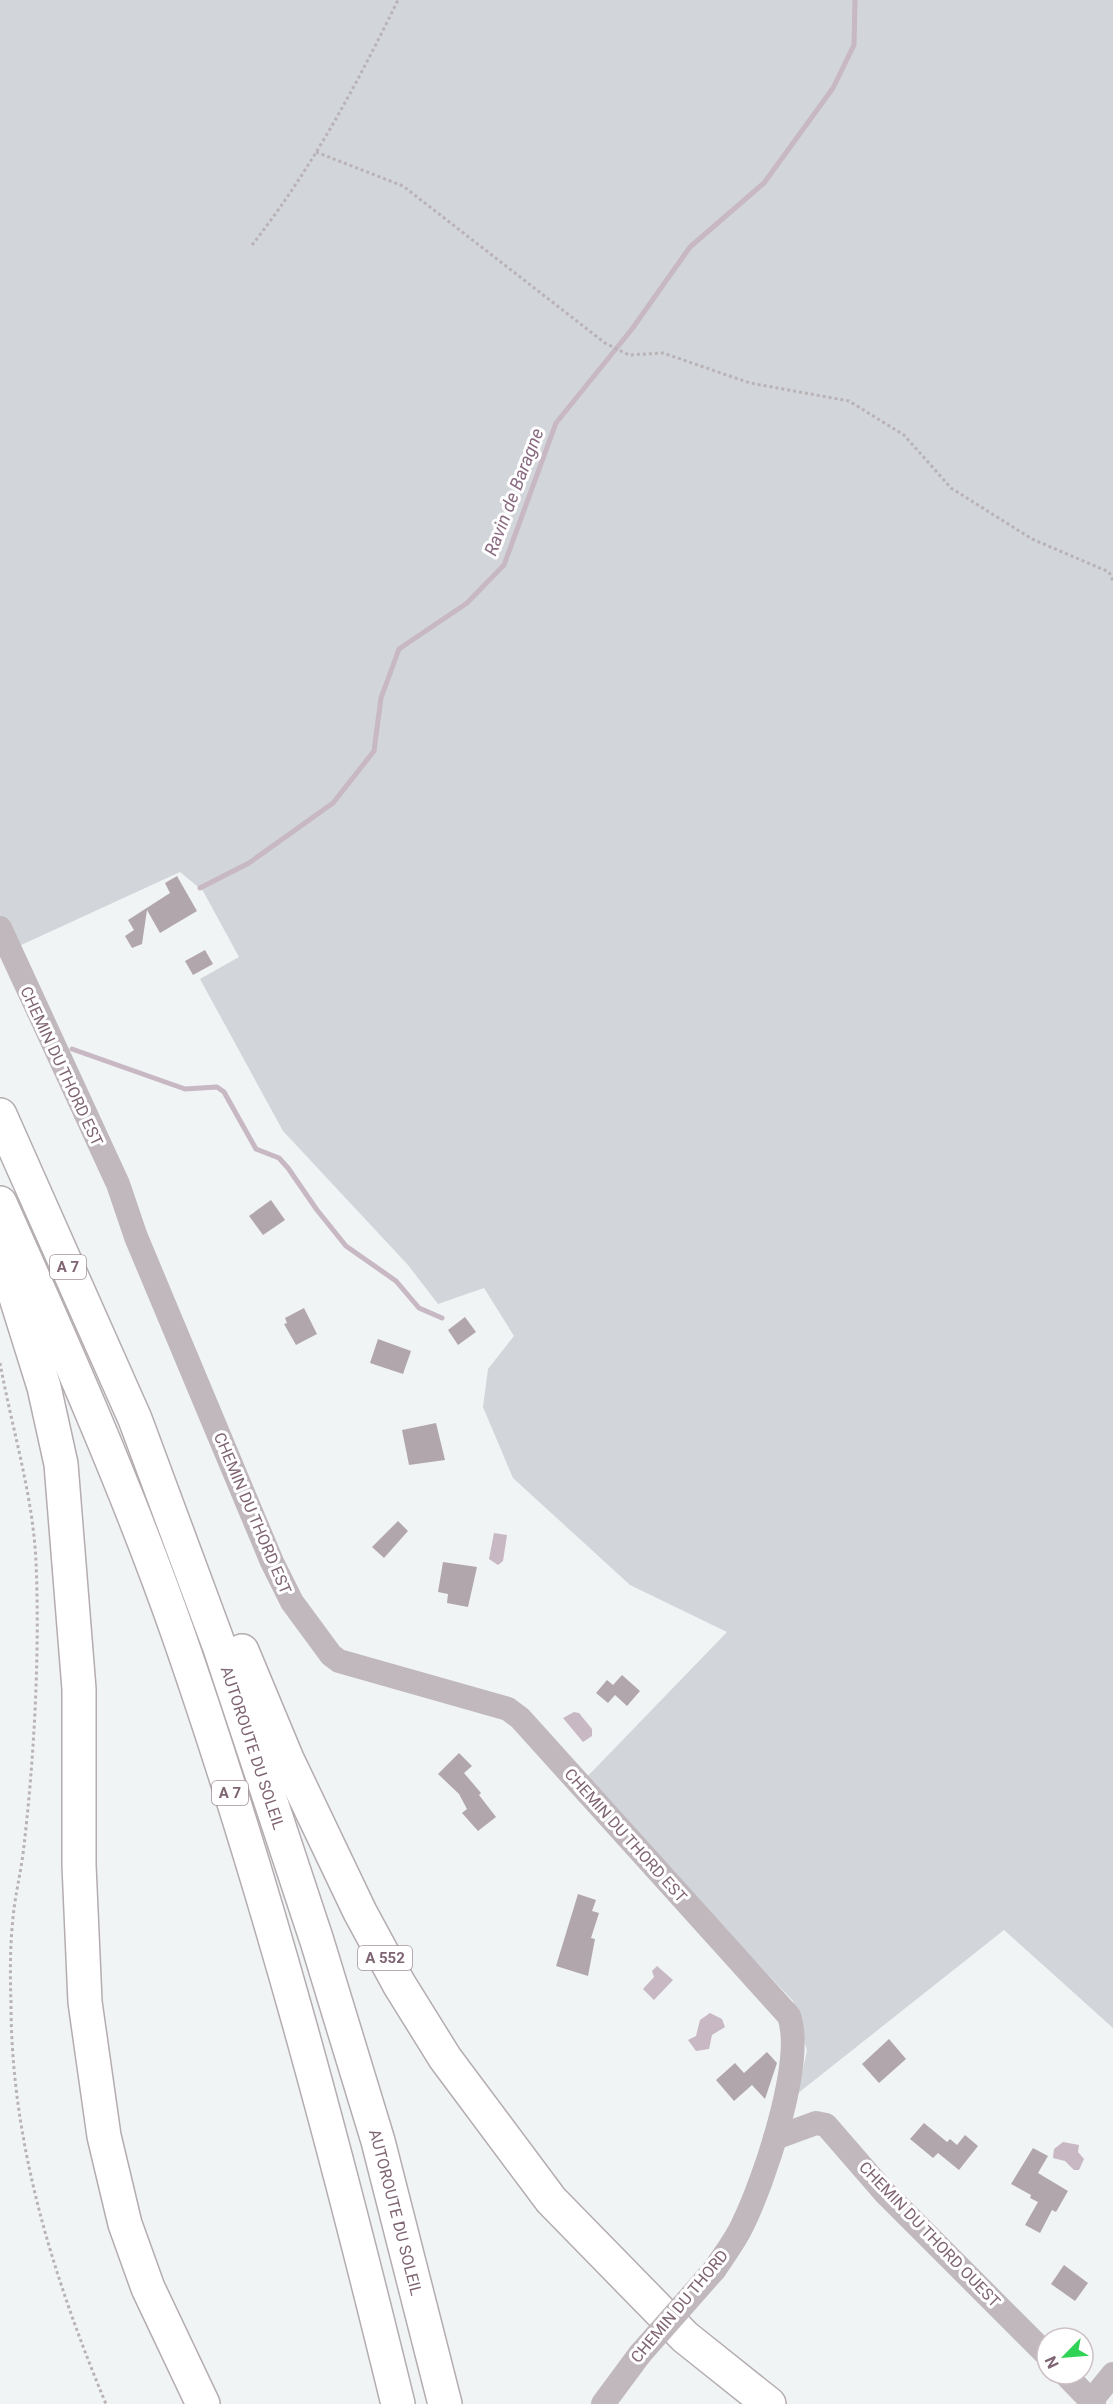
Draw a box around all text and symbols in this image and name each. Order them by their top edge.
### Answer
water label: Ravin de Baragne [480,425,547,558]
street label: CHEMIN DU THORD EST [16,984,107,1149]
road number: A 7 [50,1255,86,1279]
street label: CHEMIN DU THORD EST [210,1430,295,1597]
street label: AUTOROUTE DU SOLEIL [217,1664,289,1832]
street label: CHEMIN DU THORD EST [560,1764,691,1907]
road number: A 7 [212,1781,248,1805]
road number: A 552 [358,1946,412,1970]
street label: AUTOROUTE DU SOLEIL [365,2127,426,2298]
street label: CHEMIN DU THORD OUEST [855,2158,1005,2311]
street label: CHEMIN DU THORD [627,2246,732,2367]
north arrow [1035,2326,1095,2386]
text: N [1041,2353,1063,2371]

